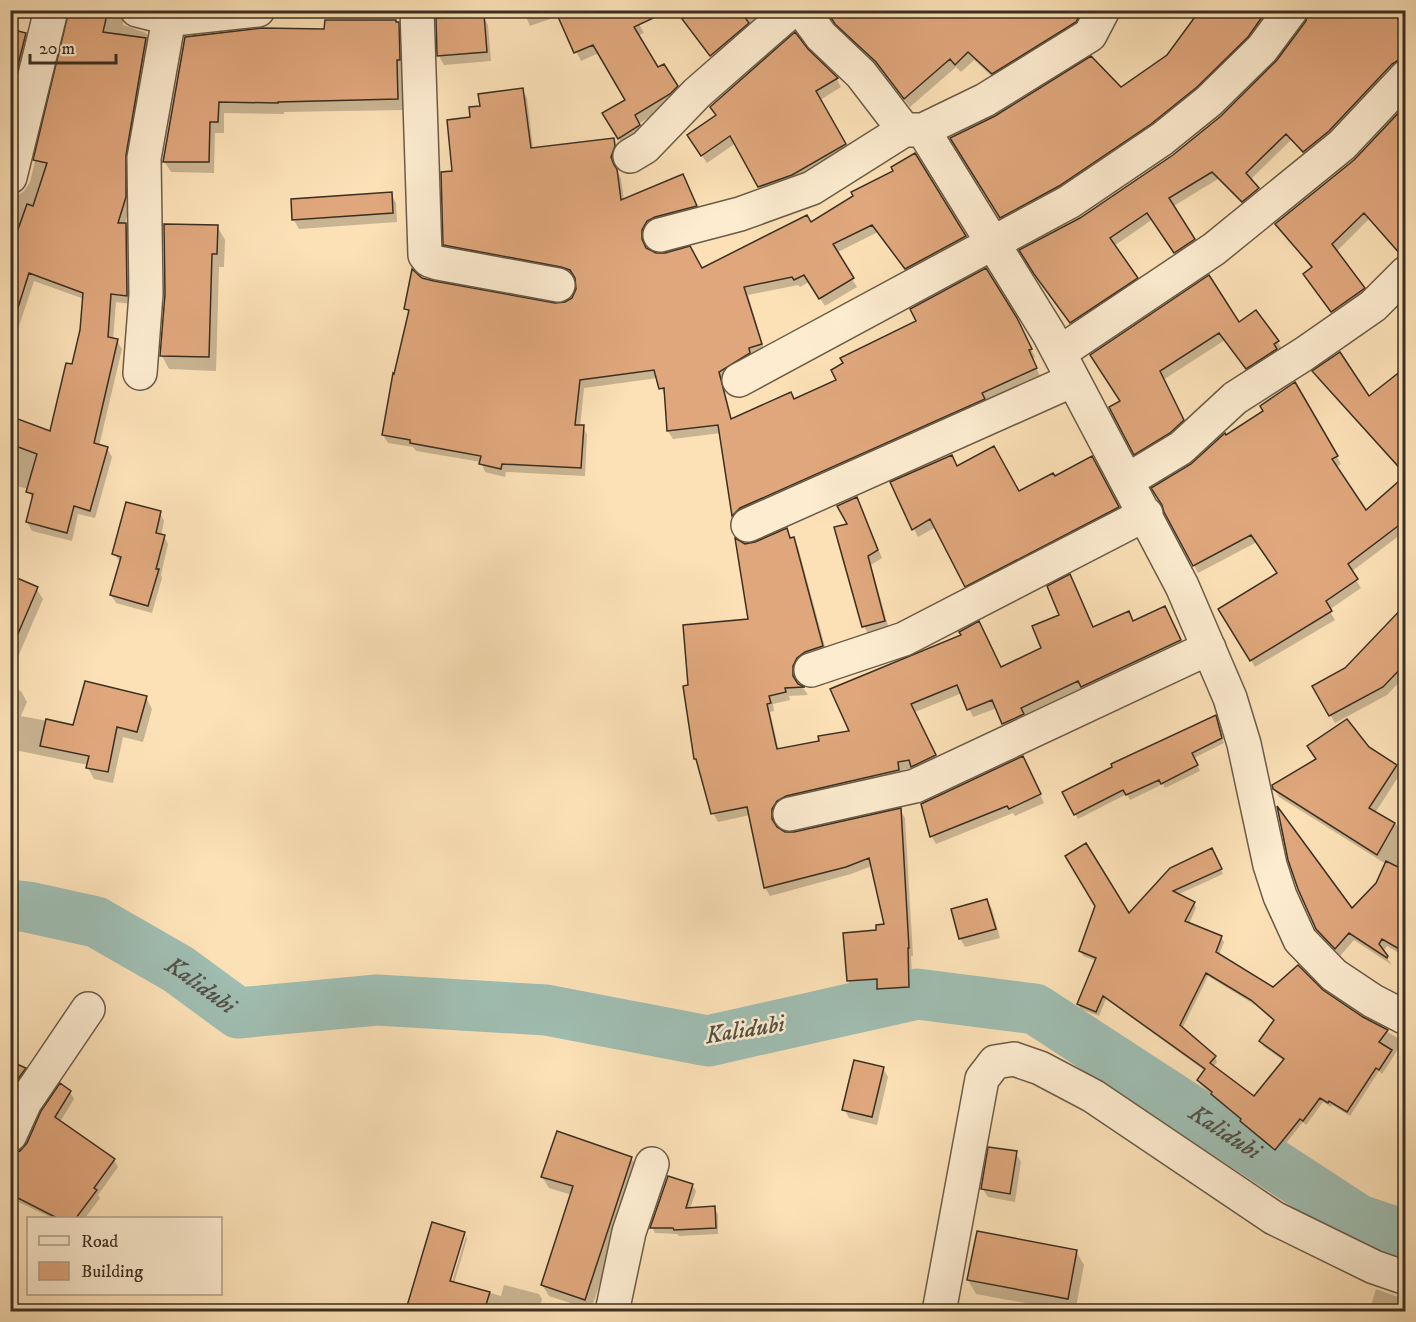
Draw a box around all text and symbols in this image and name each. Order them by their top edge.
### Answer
scale bar [30,27,116,65]
text: 20 m [39,38,75,60]
water label: Kalidubi [159,949,243,1022]
water label: Kalidubi [702,1009,788,1051]
water label: Kalidubi [1182,1098,1268,1168]
legend [27,1217,222,1295]
text: Road [81,1231,118,1253]
text: Building [81,1261,143,1283]

